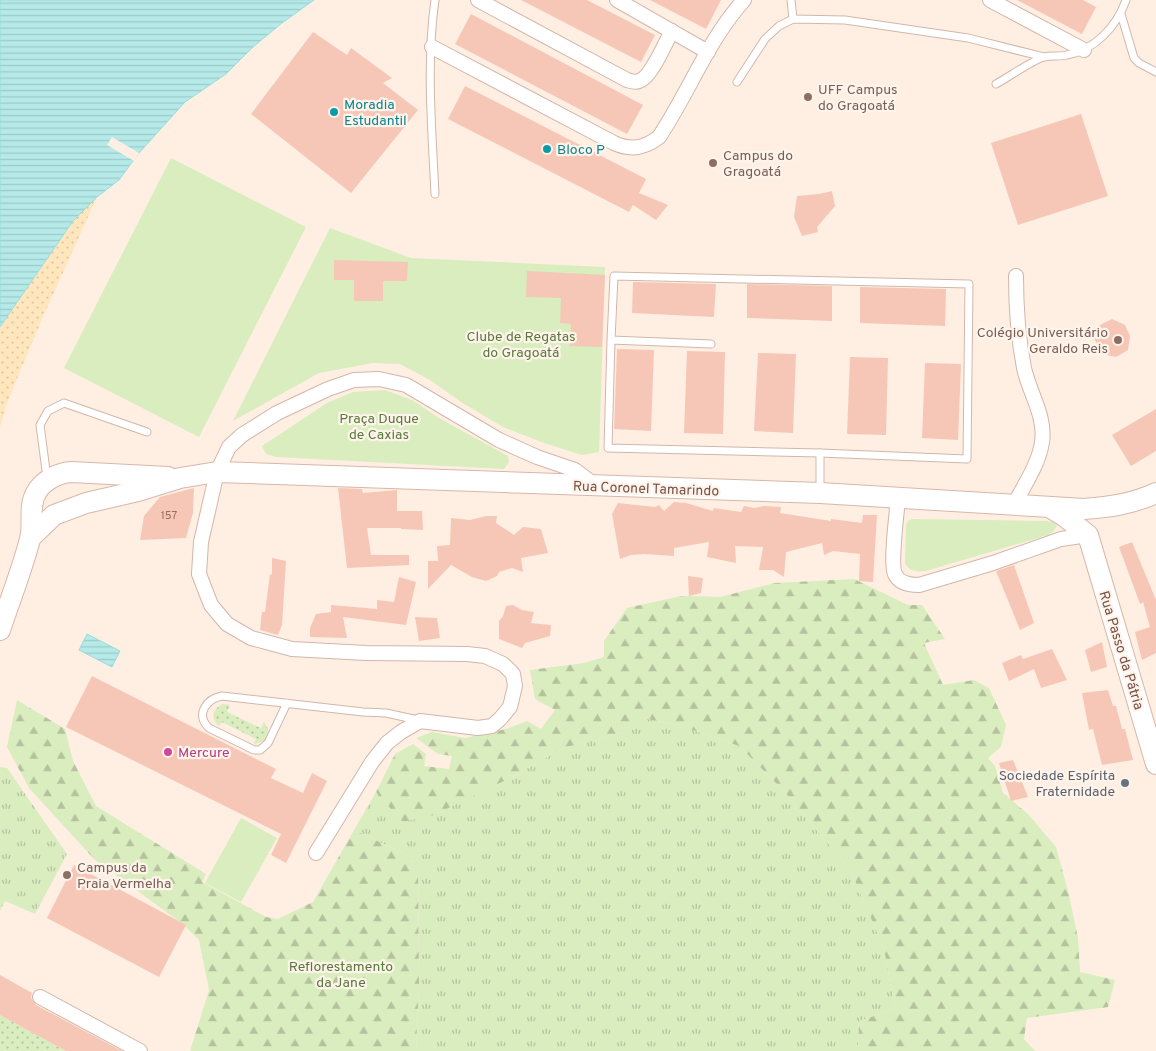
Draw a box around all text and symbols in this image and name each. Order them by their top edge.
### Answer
place label: UFF Campus do Gragoatá [818,82,898,115]
marker: UFF Campus do Gragoatá [802,91,814,103]
place label: Moradia Estudantil [344,97,407,130]
marker: Moradia Estudantil [328,106,340,118]
place label: Bloco P [557,142,605,159]
marker: Bloco P [541,143,553,155]
place label: Campus do Gragoatá [723,148,793,181]
marker: Campus do Gragoatá [707,157,719,169]
place label: Colégio Universitário Geraldo Reis [977,325,1108,358]
park label: Clube de Regatas do Gragoatá [466,329,576,362]
marker: Colégio Universitário Geraldo Reis [1112,334,1124,346]
park label: Praça Duque de Caxias [339,411,419,444]
street label: Rua Coronel Tamarindo [572,478,720,501]
house number: 157 [161,509,178,523]
street label: Rua Passo da Pátria [1094,589,1147,712]
place label: Mercure [178,745,230,762]
marker: Mercure [162,746,174,758]
place label: Sociedade Espírita Fraternidade [999,768,1115,801]
marker: Sociedade Espírita Fraternidade [1119,777,1131,789]
place label: Campus da Praia Vermelha [77,860,171,893]
marker: Campus da Praia Vermelha [61,869,73,881]
park label: Reflorestamento da Jane [289,959,393,992]

